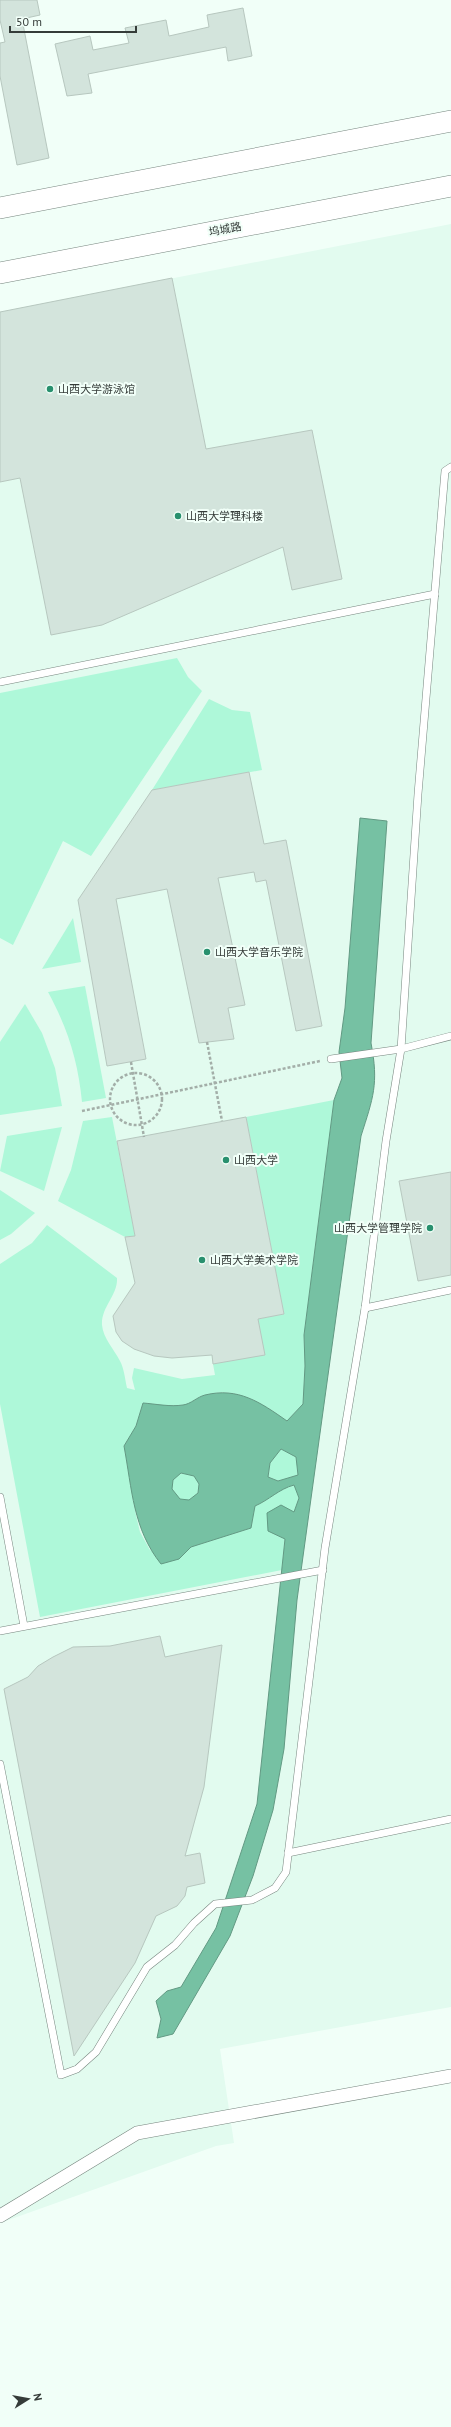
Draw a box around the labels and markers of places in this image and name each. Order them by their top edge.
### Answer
place label: 山西大学游泳馆 [58,382,135,396]
marker: 山西大学游泳馆 [45,384,55,394]
place label: 山西大学理科楼 [186,509,263,523]
marker: 山西大学理科楼 [173,511,183,521]
place label: 山西大学音乐学院 [215,945,303,959]
marker: 山西大学音乐学院 [202,947,212,957]
place label: 山西大学 [234,1153,278,1167]
marker: 山西大学 [221,1155,231,1165]
place label: 山西大学管理学院 [334,1221,422,1235]
marker: 山西大学管理学院 [425,1223,435,1233]
place label: 山西大学美术学院 [210,1253,298,1267]
marker: 山西大学美术学院 [197,1255,207,1265]

